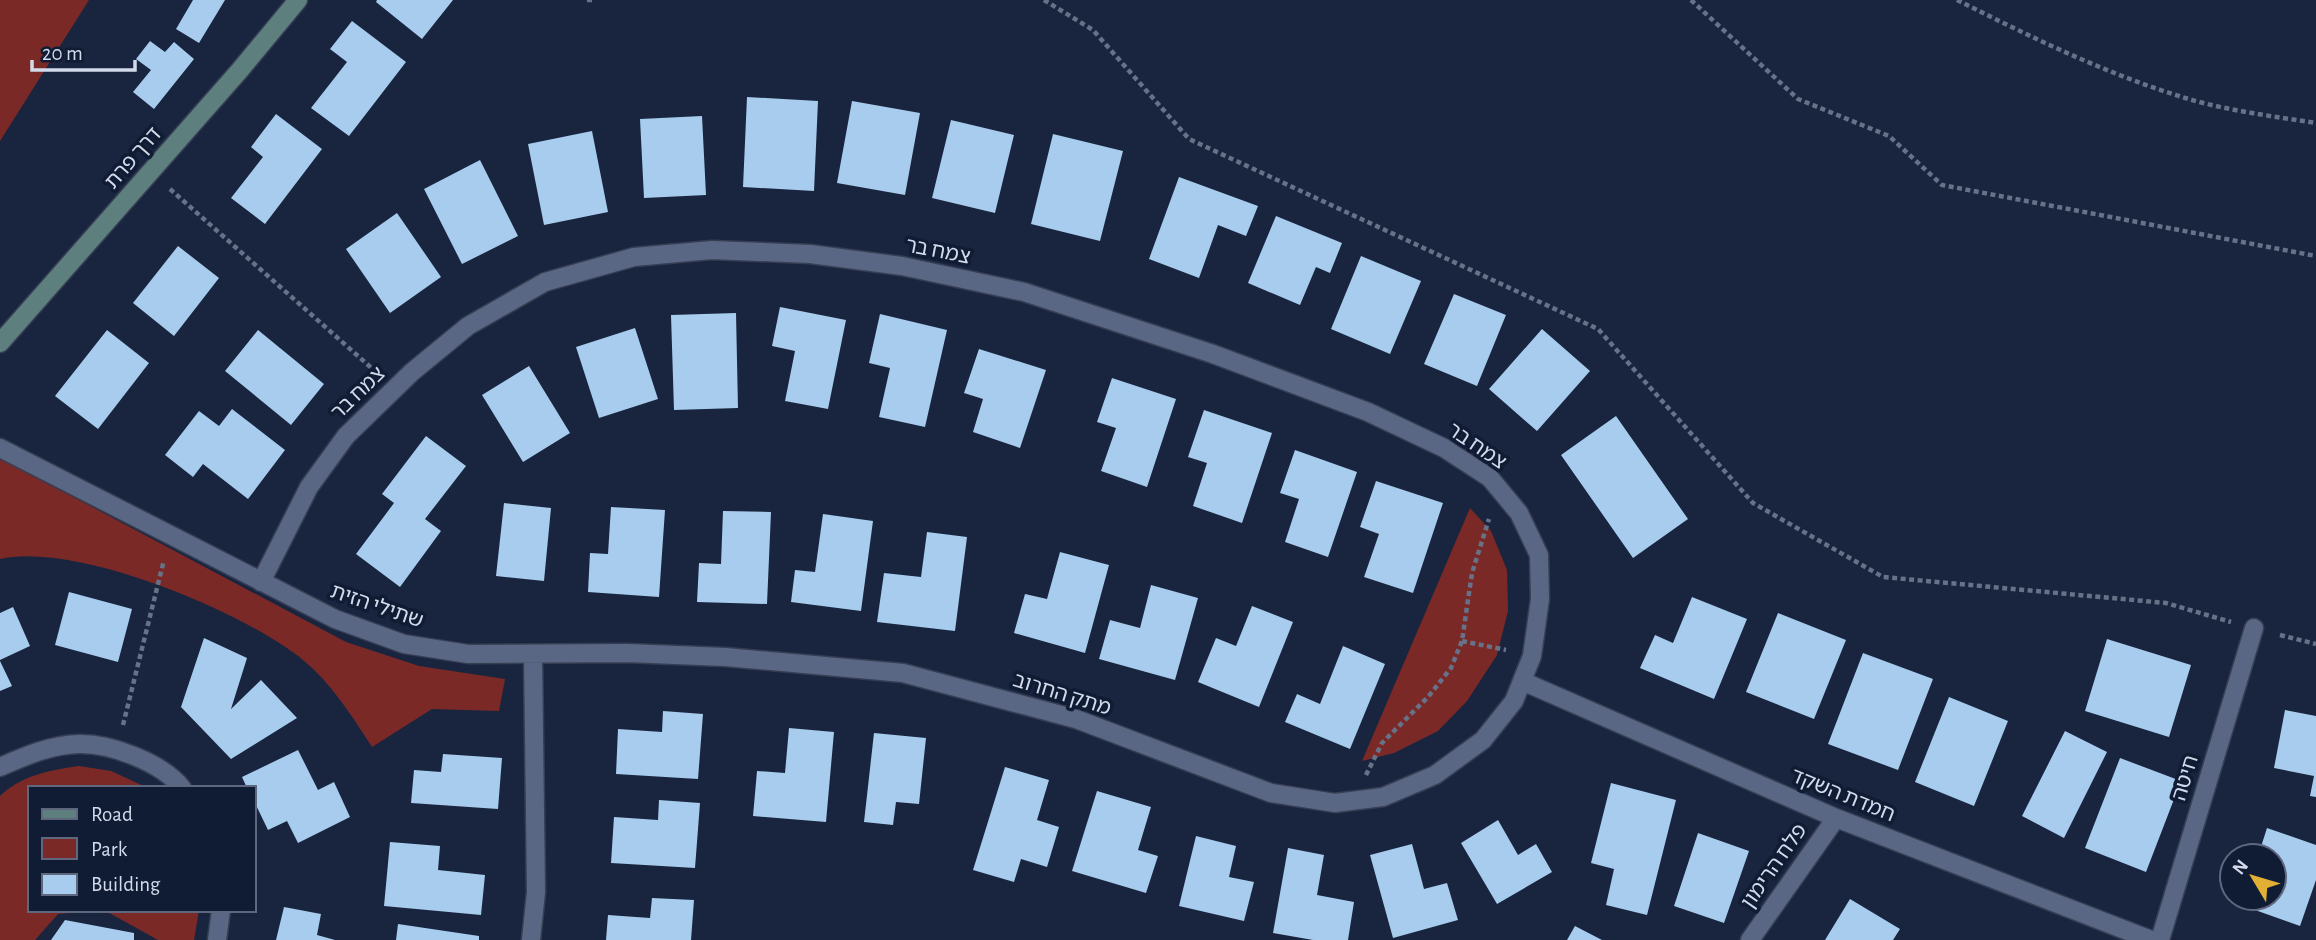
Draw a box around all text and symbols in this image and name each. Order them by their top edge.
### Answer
scale bar [32,28,135,72]
text: 20 m [42,43,83,64]
street label: דרך פרת [101,123,165,193]
street label: צמח בר [904,234,972,268]
street label: צמח בר [327,363,389,423]
street label: צמח בר [1444,419,1510,473]
street label: שתילי הזית [328,580,426,632]
street label: מתק החרוב [1011,669,1114,719]
street label: חיטה [2168,753,2202,803]
street label: חמדת השקד [1788,765,1898,825]
legend [28,786,256,912]
text: Road [91,804,133,825]
street label: פלח הרימון [1737,820,1811,912]
text: Park [91,839,128,860]
north arrow [2218,842,2288,912]
text: N [2229,856,2252,879]
text: Building [91,874,161,895]

